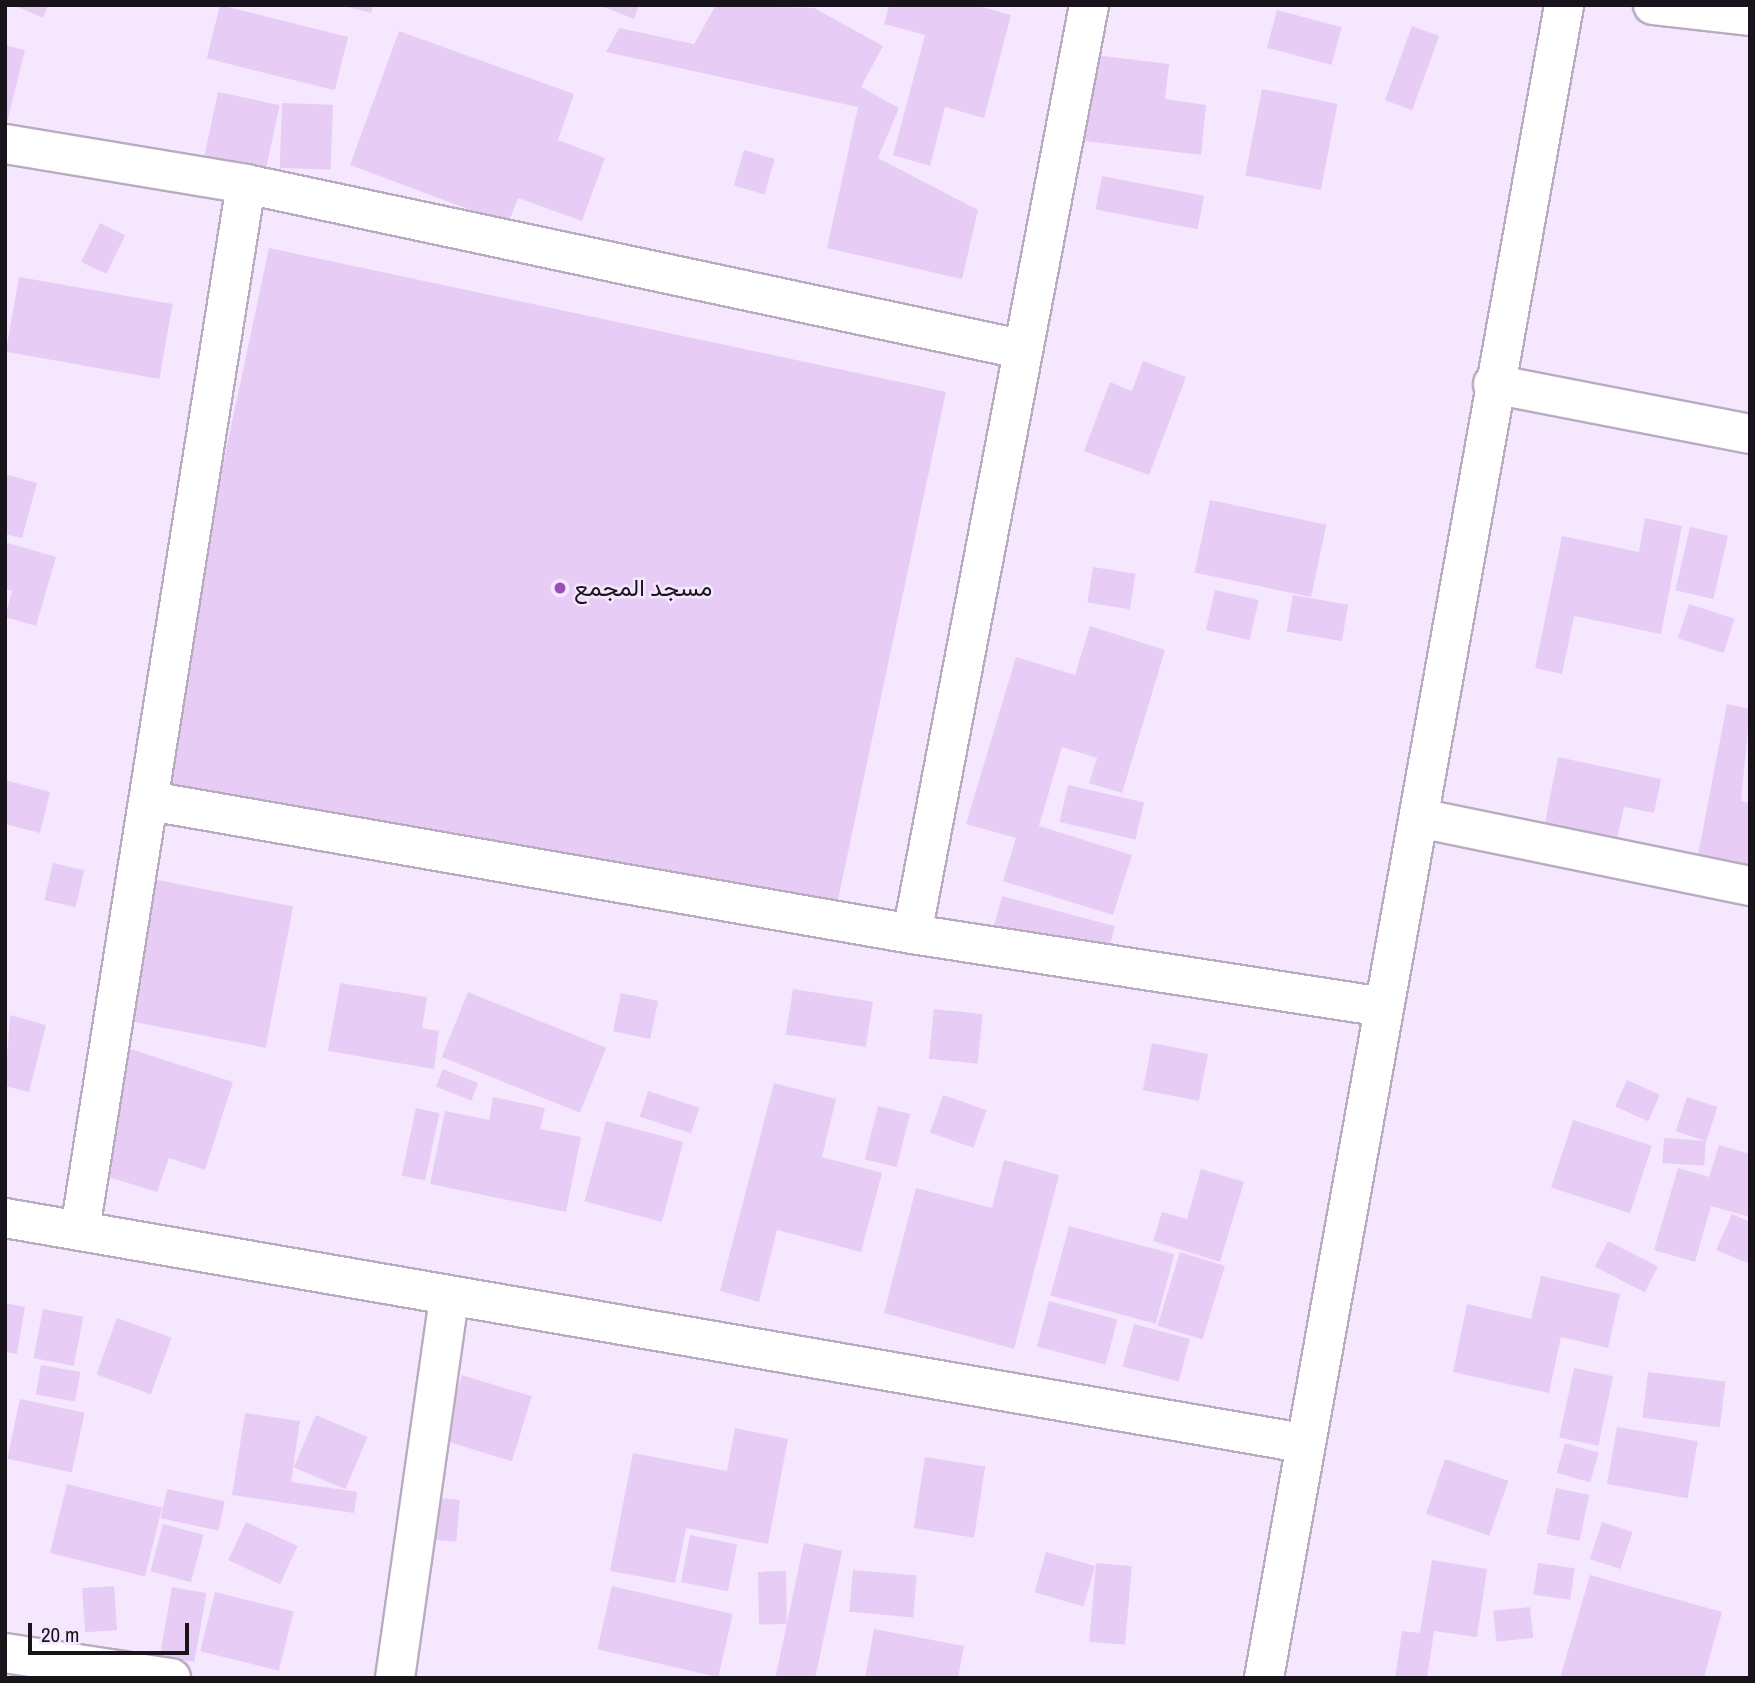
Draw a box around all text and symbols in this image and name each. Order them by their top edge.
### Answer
place label: مسجد المجمع [574,574,712,602]
marker: مسجد المجمع [552,580,568,596]
scale bar [32,1610,192,1654]
text: 20 m [41,1620,79,1649]

